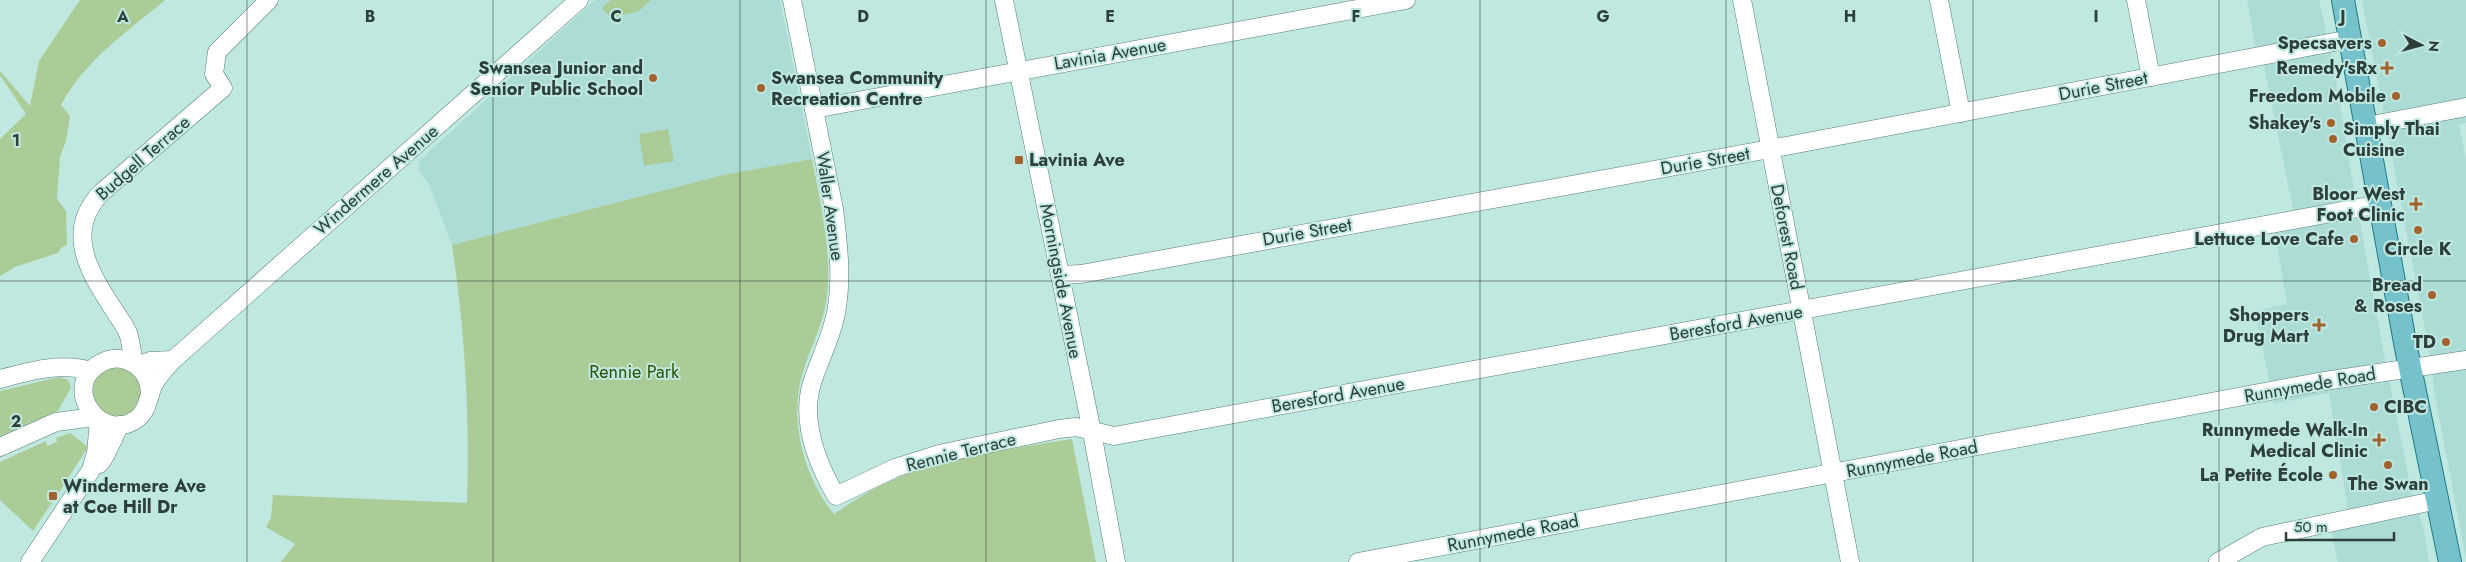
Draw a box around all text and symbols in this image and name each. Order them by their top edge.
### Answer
text: A [116,5,129,28]
text: B [365,5,375,28]
text: C [610,5,622,28]
text: D [857,5,869,28]
text: E [1105,5,1115,28]
text: F [1352,5,1360,28]
text: G [1596,5,1610,28]
text: H [1844,5,1856,28]
text: I [2093,5,2099,28]
text: J [2337,5,2346,28]
north arrow [2396,20,2446,70]
place label: Specsavers [2277,30,2372,56]
street label: Lavinia Avenue [1052,31,1168,77]
marker: Specsavers [2376,37,2388,49]
text: N [2423,40,2444,53]
place label: Swansea Junior and Senior Public School [470,55,643,102]
place label: Remedy'sRx [2276,55,2377,81]
marker: Remedy'sRx [2381,62,2393,74]
place label: Swansea Community Recreation Centre [771,65,944,112]
street label: Durie Street [2056,65,2150,107]
marker: Swansea Junior and Senior Public School [647,72,659,84]
marker: Swansea Community Recreation Centre [755,82,767,94]
place label: Freedom Mobile [2249,83,2386,109]
marker: Freedom Mobile [2390,90,2402,102]
street label: Budgell Terrace [90,110,196,206]
place label: Shakey's [2248,110,2321,136]
place label: Simply Thai Cuisine [2343,116,2440,163]
marker: Shakey's [2325,117,2337,129]
street label: Windermere Avenue [308,118,444,242]
text: 1 [12,129,20,152]
marker: Simply Thai Cuisine [2327,133,2339,145]
street label: Durie Street [1658,140,1752,182]
place label: Lavinia Ave [1029,147,1125,173]
street label: Waller Avenue [809,150,851,262]
marker: Lavinia Ave [1013,154,1025,166]
place label: Bloor West Foot Clinic [2312,181,2405,228]
street label: Deforest Road [1764,182,1810,292]
marker: Bloor West Foot Clinic [2409,197,2423,211]
street label: Morningside Avenue [1033,201,1089,361]
street label: Durie Street [1260,211,1354,253]
marker: Circle K [2412,224,2424,236]
place label: Lettuce Love Cafe [2194,226,2344,252]
marker: Lettuce Love Cafe [2348,233,2360,245]
place label: Circle K [2385,236,2452,262]
place label: Bread & Roses [2354,272,2422,319]
marker: Bread & Roses [2426,289,2438,301]
street label: Beresford Avenue [1667,299,1805,347]
place label: Shoppers Drug Mart [2223,302,2309,349]
marker: Shoppers Drug Mart [2313,319,2325,331]
place label: TD [2413,329,2436,355]
marker: TD [2440,336,2452,348]
park label: Rennie Park [589,359,679,385]
street label: Runnymede Road [2242,361,2378,409]
street label: Beresford Avenue [1269,371,1407,419]
place label: CIBC [2384,394,2427,420]
marker: CIBC [2368,401,2380,413]
text: 2 [11,410,21,433]
place label: Runnymede Walk-In Medical Clinic [2202,417,2368,464]
street label: Rennie Terrace [903,426,1019,478]
marker: Runnymede Walk-In Medical Clinic [2372,433,2386,447]
street label: Runnymede Road [1844,434,1980,484]
marker: The Swan [2382,459,2394,471]
place label: La Petite École [2200,462,2323,488]
marker: La Petite École [2327,469,2339,481]
place label: The Swan [2347,471,2429,497]
place label: Windermere Ave at Coe Hill Dr [63,473,206,520]
marker: Windermere Ave at Coe Hill Dr [47,490,59,502]
street label: Runnymede Road [1445,508,1581,558]
scale bar [2286,510,2394,542]
text: 50 m [2294,516,2328,538]

